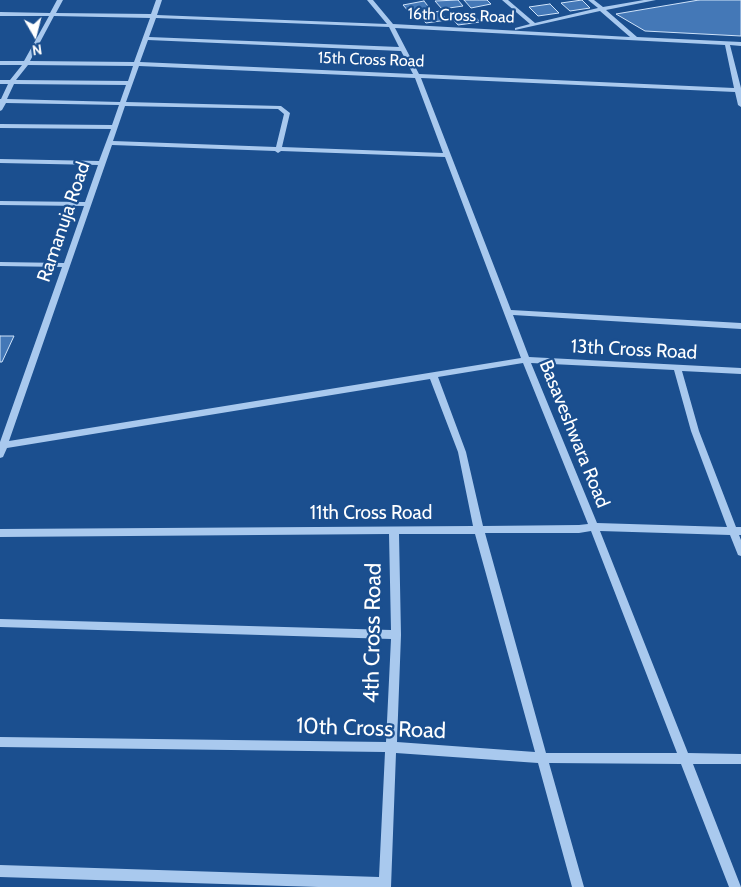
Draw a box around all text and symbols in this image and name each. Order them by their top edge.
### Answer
street label: 16th Cross Road [407,5,515,27]
north arrow [10,10,60,60]
text: N [31,40,43,59]
street label: 15th Cross Road [317,49,425,71]
street label: Ramanuja Road [33,159,95,285]
street label: 13th Cross Road [570,335,698,365]
street label: Basaveshwara Road [534,357,614,511]
street label: 11th Cross Road [310,502,432,524]
street label: 4th Cross Road [359,563,387,703]
street label: 10th Cross Road [296,713,446,745]

